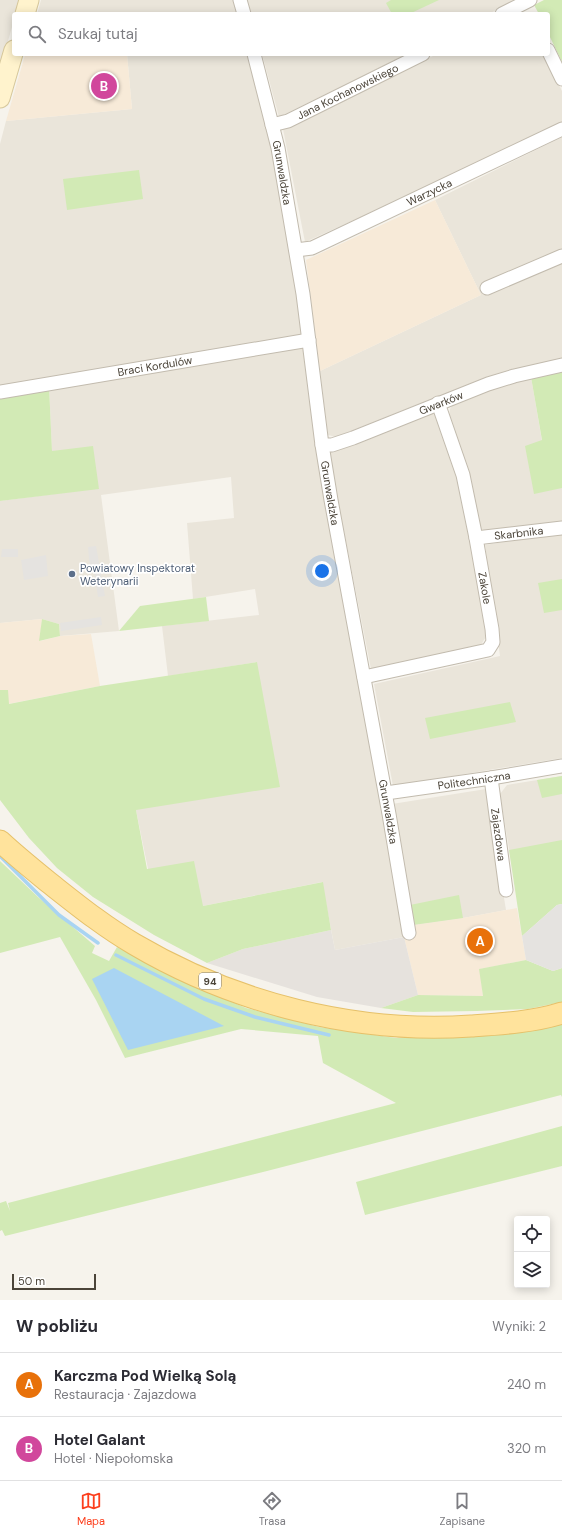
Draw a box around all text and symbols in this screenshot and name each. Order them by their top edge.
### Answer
search box [12,12,550,56]
icon: search [26,23,48,45]
text: Szukaj tutaj [58,24,138,44]
street label: Jana Kochanowskiego [295,60,401,122]
pin: B [91,71,117,101]
street label: Grunwaldzka [269,139,295,206]
street label: Warzycka [404,175,454,209]
street label: Braci Kordulów [116,353,194,379]
street label: Gwarków [417,387,466,418]
street label: Grunwaldzka [318,460,343,526]
street label: Skarbnika [493,523,544,543]
place label: Powiatowy Inspektorat Weterynarii [80,561,195,588]
your location [312,561,332,581]
marker: Powiatowy Inspektorat Weterynarii [67,569,77,579]
street label: Zakole [475,571,495,605]
street label: Politechniczna [437,768,512,793]
street label: Grunwaldzka [376,778,401,845]
street label: Zajazdowa [488,807,509,862]
pin: A [467,926,493,956]
road number: 94 [199,973,221,989]
map controls [514,1216,550,1288]
button: locate [514,1216,550,1252]
button: layers [514,1252,550,1288]
scale bar [12,1272,96,1291]
text: 50 m [18,1274,45,1288]
text: W pobliżu [16,1315,98,1337]
text: Wyniki: 2 [492,1318,546,1335]
text: Karczma Pod Wielką Solą [54,1366,236,1386]
text: A [24,1376,34,1393]
text: 240 m [507,1376,546,1393]
text: Restauracja · Zajazdowa [54,1386,196,1403]
text: Hotel Galant [54,1430,145,1450]
text: B [25,1440,33,1457]
text: 320 m [507,1440,546,1457]
text: Hotel · Niepołomska [54,1450,173,1467]
tab: Mapa [77,1490,105,1528]
tab: Trasa [259,1490,286,1528]
tab: Zapisane [440,1490,485,1528]

